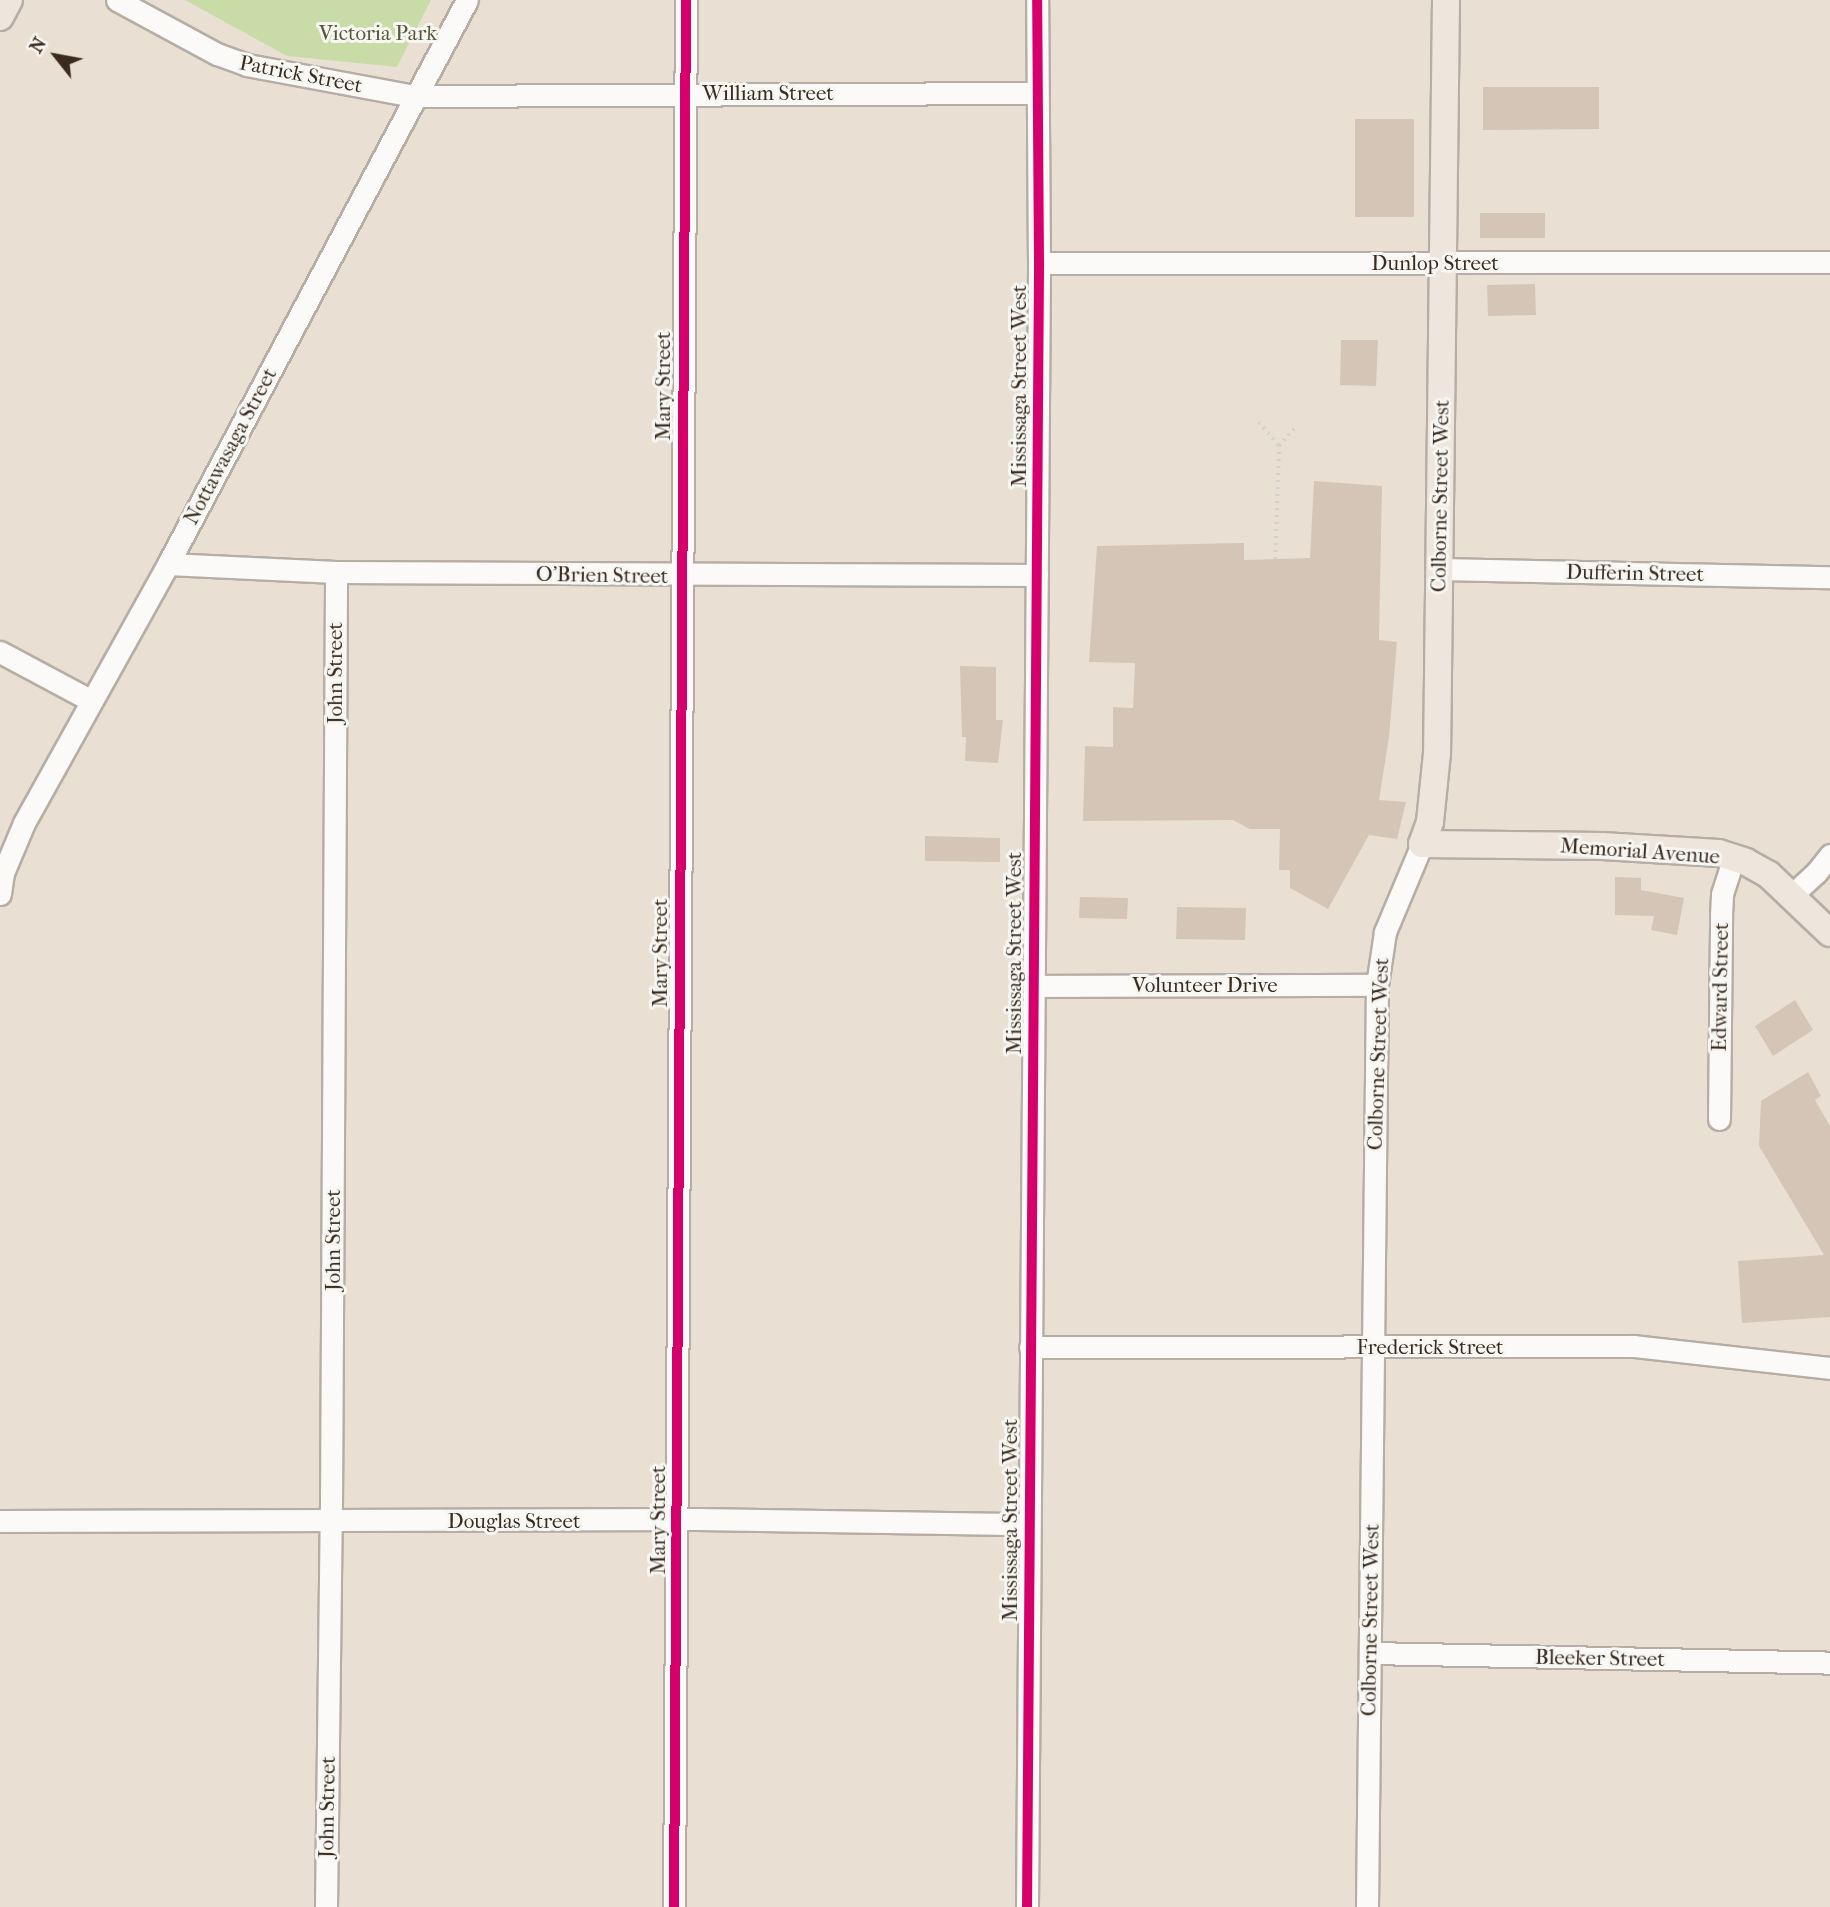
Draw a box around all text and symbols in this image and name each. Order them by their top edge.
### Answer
park label: Victoria Park [319,20,437,46]
north arrow [21,21,91,91]
text: N [25,33,51,57]
street label: Patrick Street [237,50,365,98]
street label: William Street [702,80,834,106]
street label: Dunlop Street [1371,250,1499,276]
street label: Mississaga Street West [1006,285,1032,487]
street label: Mary Street [650,332,676,440]
street label: Nottawasaga Street [178,363,282,529]
street label: Colborne Street West [1426,400,1454,592]
street label: Dufferin Street [1566,559,1704,587]
street label: O'Brien Street [536,561,668,589]
street label: John Street [322,622,348,724]
street label: Memorial Avenue [1559,833,1721,869]
street label: Mississaga Street West [1001,852,1027,1054]
street label: Mary Street [647,899,673,1007]
street label: Edward Street [1706,922,1734,1052]
street label: Colborne Street West [1362,957,1394,1151]
street label: Volunteer Drive [1132,972,1278,998]
street label: John Street [320,1189,346,1291]
street label: Frederick Street [1356,1334,1504,1360]
street label: Mississaga Street West [997,1419,1023,1621]
street label: Mary Street [645,1466,671,1574]
street label: Douglas Street [448,1508,580,1534]
street label: Colborne Street West [1356,1524,1384,1716]
street label: Bleeker Street [1535,1644,1665,1672]
street label: John Street [314,1756,340,1858]

